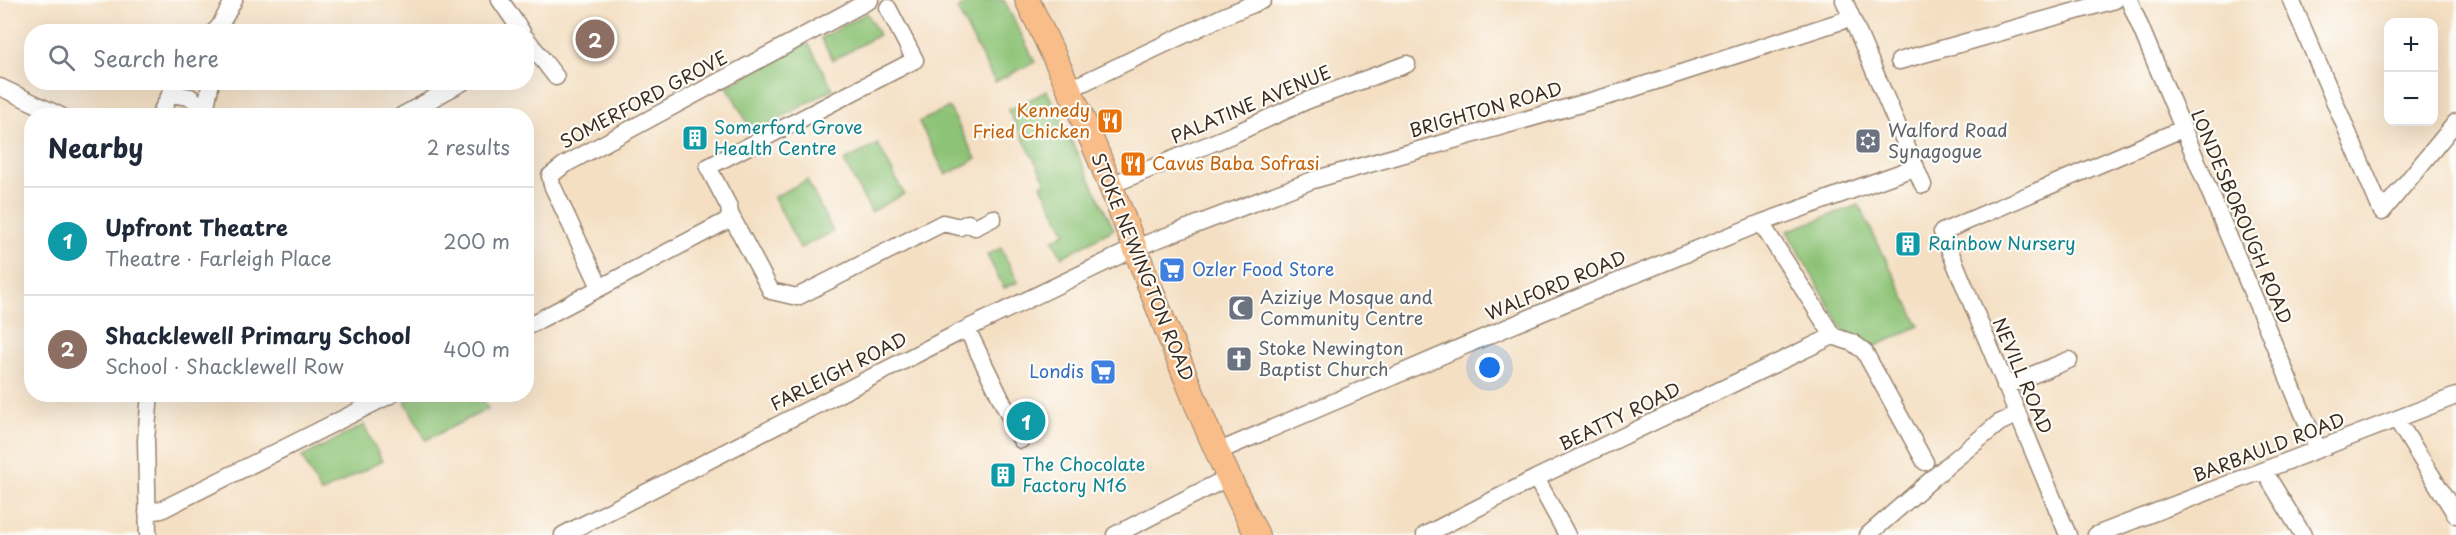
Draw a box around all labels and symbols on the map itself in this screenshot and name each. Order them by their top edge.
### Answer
pin: 2 [576,16,614,62]
street label: SOMERFORD GROVE [555,43,732,154]
street label: PALATINE AVENUE [1166,58,1335,150]
street label: BRIGHTON ROAD [1406,74,1565,143]
place label: Kennedy Fried Chicken [973,96,1090,144]
street label: LONDESBOROUGH ROAD [2185,105,2300,328]
restaurant icon: Kennedy Fried Chicken [1095,106,1125,136]
place label: Somerford Grove Health Centre [714,113,863,161]
place label: Walford Road Synagogue [1888,116,2008,164]
building icon: Somerford Grove Health Centre [680,123,710,153]
synagogue icon: Walford Road Synagogue [1853,126,1883,156]
street label: STOKE NEWINGTON ROAD [1085,148,1202,385]
restaurant icon: Cavus Baba Sofrasi [1118,149,1148,179]
place label: Cavus Baba Sofrasi [1152,149,1320,176]
building icon: Rainbow Nursery [1893,229,1923,259]
place label: Rainbow Nursery [1928,229,2076,256]
street label: WALFORD ROAD [1481,243,1630,326]
supermarket icon: Ozler Food Store [1157,255,1187,285]
place label: Ozler Food Store [1192,255,1334,282]
place label: Aziziye Mosque and Community Centre [1260,283,1433,331]
mosque icon: Aziziye Mosque and Community Centre [1226,293,1256,323]
street label: NEVILL ROAD [1987,313,2060,438]
street label: FARLEIGH ROAD [765,325,911,417]
place label: Stoke Newington Baptist Church [1258,334,1404,382]
church icon: Stoke Newington Baptist Church [1224,344,1254,374]
your location [1475,353,1504,382]
place label: Londis [1029,357,1084,384]
supermarket icon: Londis [1088,357,1118,387]
street label: BEATTY ROAD [1554,375,1685,457]
pin: 1 [1006,398,1046,444]
street label: BARBAULD ROAD [2188,405,2349,488]
place label: The Chocolate Factory N16 [1022,450,1145,498]
building icon: The Chocolate Factory N16 [988,460,1018,490]

